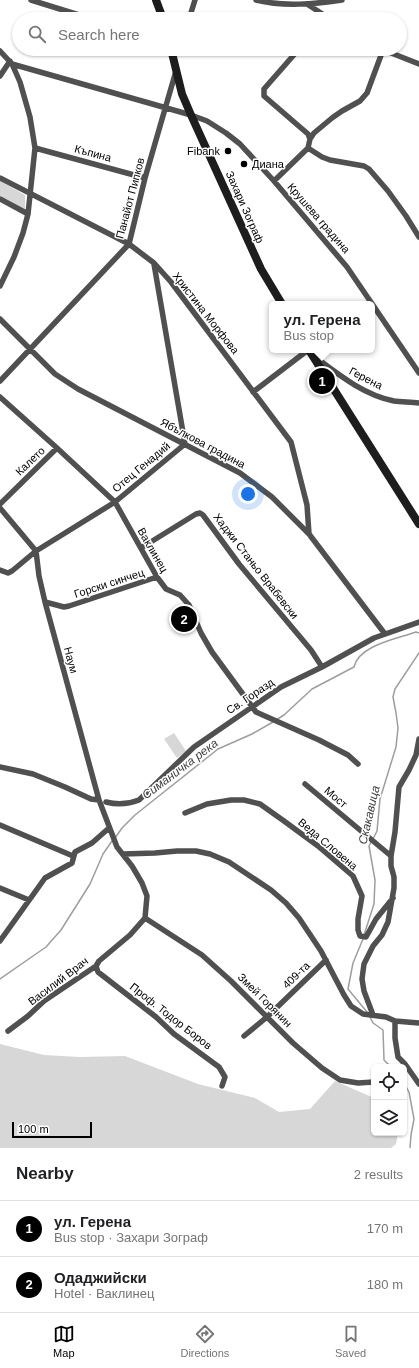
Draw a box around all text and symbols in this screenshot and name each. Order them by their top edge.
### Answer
search box [12,12,407,56]
icon: search [26,23,48,45]
text: Search here [58,26,140,43]
street label: Къпина [73,142,114,164]
place label: Fibank [187,145,220,157]
marker: Fibank [223,146,233,156]
street label: Панайот Пипков [113,156,147,240]
place label: Диана [252,158,285,170]
marker: Диана [239,159,249,169]
street label: Захари Зограф [224,169,266,245]
street label: Крушева градина [285,181,353,256]
street label: Христина Морфова [170,270,242,357]
popup [269,301,375,353]
text: ул. Герена [284,311,361,328]
text: Bus stop [284,328,334,343]
street label: Герена [347,365,385,392]
pin: 1 [309,366,335,396]
street label: Ябълкова градина [159,416,248,471]
street label: Отец Генадий [110,440,172,494]
street label: Калето [13,444,47,478]
your location [238,484,258,504]
street label: Хаджи Станьо Врабевски [211,511,301,621]
street label: Ваклинец [135,526,171,575]
street label: Горски синчец [73,566,146,600]
pin: 2 [171,604,197,634]
street label: Наум [62,645,80,675]
street label: Св. Горазд [224,675,276,716]
water label: Симаничка река [139,736,221,802]
street label: Мост [322,784,350,810]
water label: Скакавица [355,784,383,846]
street label: Веда Словена [296,816,361,873]
street label: Василий Врач [26,955,90,1007]
street label: 409-та [280,959,313,991]
street label: Змей Горянин [236,971,294,1029]
street label: Проф. Тодор Боров [128,980,214,1052]
map controls [371,1064,407,1136]
button: locate [371,1064,407,1100]
button: layers [371,1100,407,1136]
scale bar [12,1120,92,1139]
text: 100 m [18,1123,49,1135]
text: Nearby [16,1164,74,1183]
text: 2 results [354,1167,403,1182]
text: ул. Герена [54,1213,131,1230]
text: 1 [25,1221,33,1236]
text: 170 m [367,1221,403,1236]
text: Bus stop · Захари Зограф [54,1230,208,1245]
text: Одаджийски [54,1269,147,1286]
text: 2 [25,1277,33,1292]
text: 180 m [367,1277,403,1292]
text: Hotel · Ваклинец [54,1286,154,1301]
tab: Map [53,1323,75,1359]
tab: Directions [180,1323,229,1359]
tab: Saved [335,1323,366,1359]

